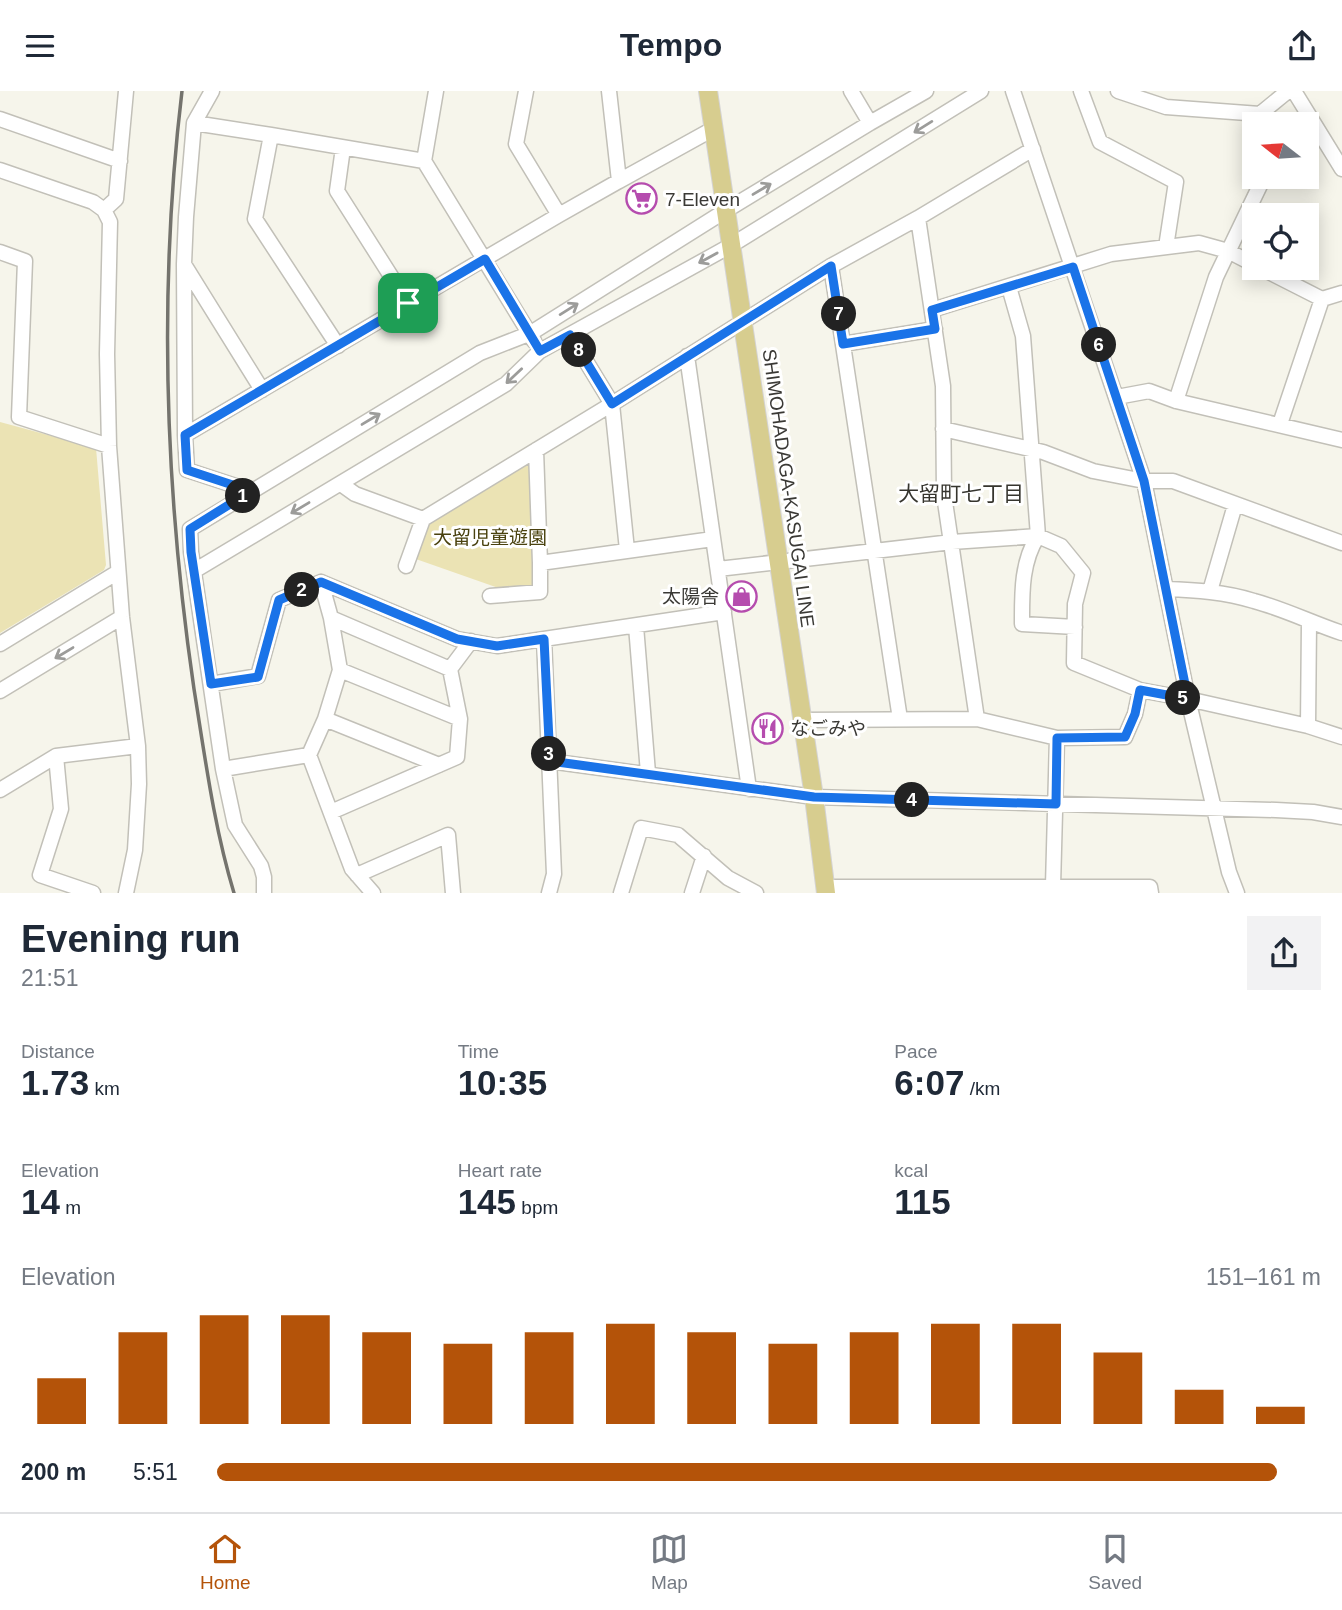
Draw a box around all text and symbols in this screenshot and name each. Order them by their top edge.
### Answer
icon: menu [21,27,59,65]
text: Tempo [620,27,722,63]
icon: share [1283,27,1321,65]
north arrow [1242,112,1320,189]
map controls [1242,112,1319,280]
one-way arrow [913,120,933,134]
one-way arrow [752,181,771,196]
supermarket icon: 7-Eleven [625,182,659,216]
place label: 7-Eleven [665,189,740,210]
button: locate [1242,203,1319,280]
one-way arrow [698,252,719,265]
pin [378,273,438,333]
icon: arrive [389,284,427,322]
pin: 7 [822,297,856,332]
one-way arrow [559,302,578,317]
text: 7 [833,303,844,324]
pin: 6 [1082,327,1116,363]
pin: 8 [562,333,596,367]
text: 6 [1093,334,1104,355]
text: 8 [573,339,584,360]
street label: SHIMOHADAGA-KASUGAI LINE [759,348,818,629]
one-way arrow [506,367,524,384]
one-way arrow [360,412,380,426]
pin: 1 [226,479,260,513]
district label: 大留町七丁目 [898,482,1024,505]
text: 1 [237,485,248,506]
one-way arrow [291,501,311,515]
park label: 大留児童遊園 [433,527,547,548]
pin: 2 [284,573,320,607]
text: 2 [296,579,307,600]
shop icon: 太陽舎 [725,579,759,613]
place label: 太陽舎 [662,586,719,607]
one-way arrow [54,646,74,660]
pin: 5 [1166,681,1200,715]
text: 5 [1177,687,1188,708]
restaurant icon: なごみや [750,711,784,745]
place label: なごみや [790,718,866,739]
pin: 3 [532,737,566,771]
text: 3 [543,743,554,764]
pin: 4 [894,783,930,817]
text: 4 [906,789,917,810]
button: share [1247,916,1321,990]
text: Evening run [21,918,241,960]
text: 21:51 [21,965,79,991]
text: Distance [21,1041,95,1062]
text: Time [458,1041,499,1062]
text: Pace [894,1041,938,1062]
text: 1.73 [21,1063,89,1102]
text: 10:35 [458,1063,547,1102]
text: 6:07 [894,1063,964,1102]
text: km [89,1078,120,1099]
text: /km [964,1078,1000,1099]
text: Elevation [21,1160,99,1181]
text: Heart rate [458,1160,542,1181]
text: kcal [894,1160,928,1181]
text: 14 [21,1182,60,1221]
text: 145 [458,1182,516,1221]
text: 115 [894,1182,951,1221]
text: m [60,1197,81,1218]
text: bpm [516,1197,558,1218]
text: Elevation [21,1264,116,1290]
text: 151–161 m [1206,1264,1321,1290]
text: 200 m [21,1459,86,1485]
text: 5:51 [133,1459,178,1485]
tab: Home [200,1530,251,1594]
tab: Map [650,1530,688,1594]
tab: Saved [1088,1530,1142,1594]

